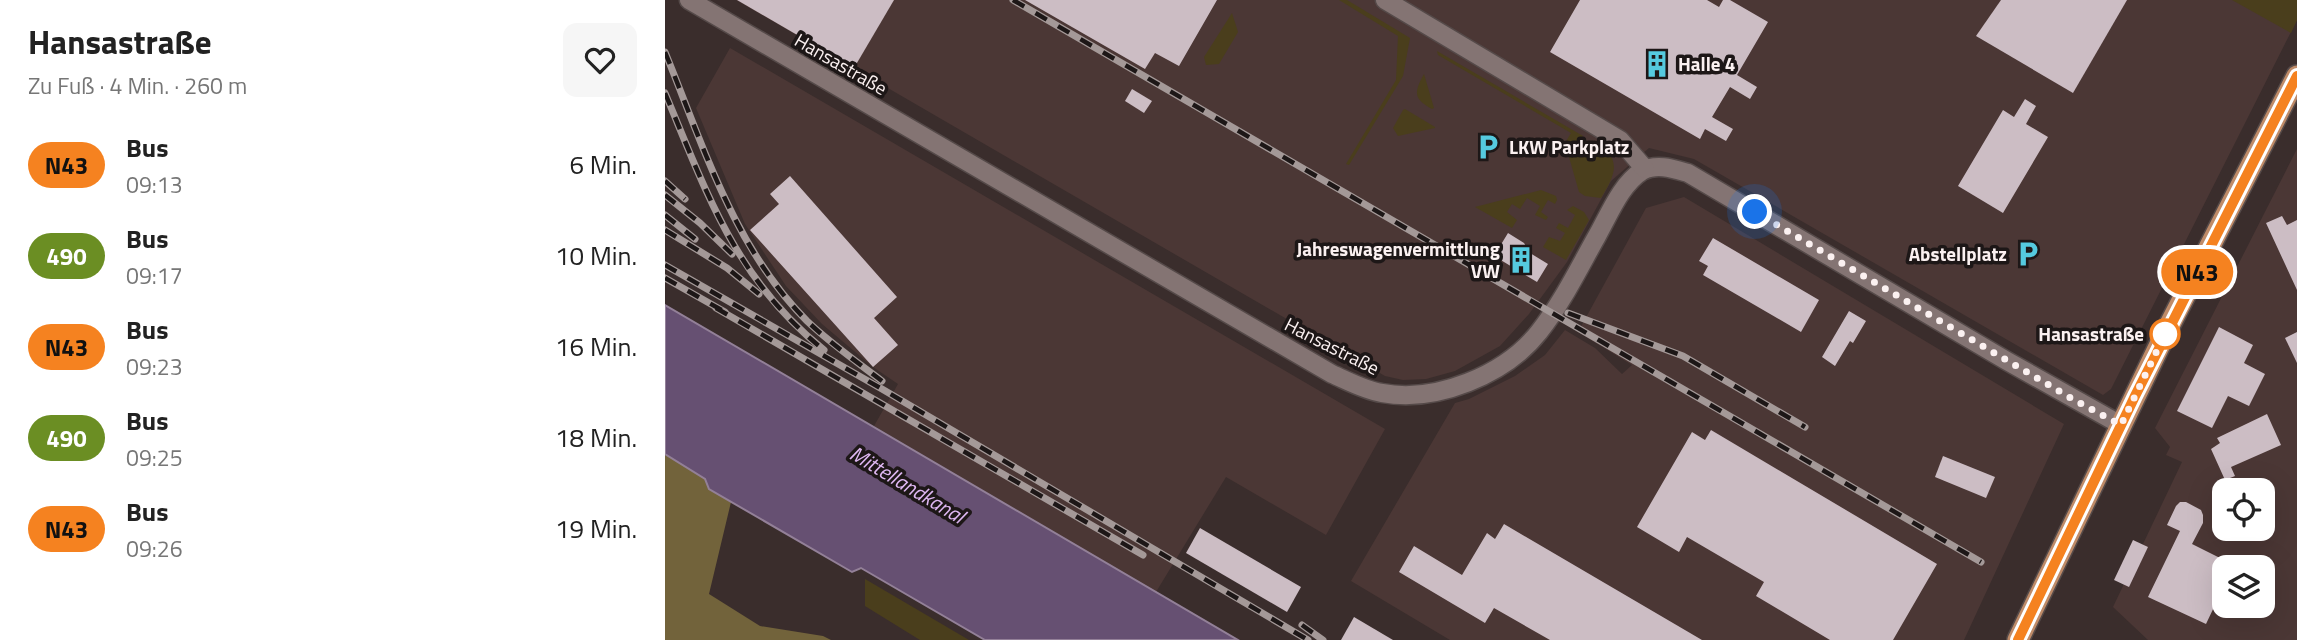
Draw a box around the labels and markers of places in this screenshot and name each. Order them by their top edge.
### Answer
building icon: Halle 4 [1642,49,1672,79]
place label: Halle 4 [1678,49,1735,78]
parking icon: LKW Parkplatz [1473,132,1503,162]
place label: LKW Parkplatz [1509,132,1629,161]
place label: Jahreswagenvermittlung VW [1297,234,1500,285]
place label: Abstellplatz [1909,239,2007,268]
parking icon: Abstellplatz [2013,239,2043,269]
building icon: Jahreswagenvermittlung VW [1506,245,1536,275]
place label: Hansastraße [2038,319,2144,348]
marker: Hansastraße [2150,319,2180,349]

